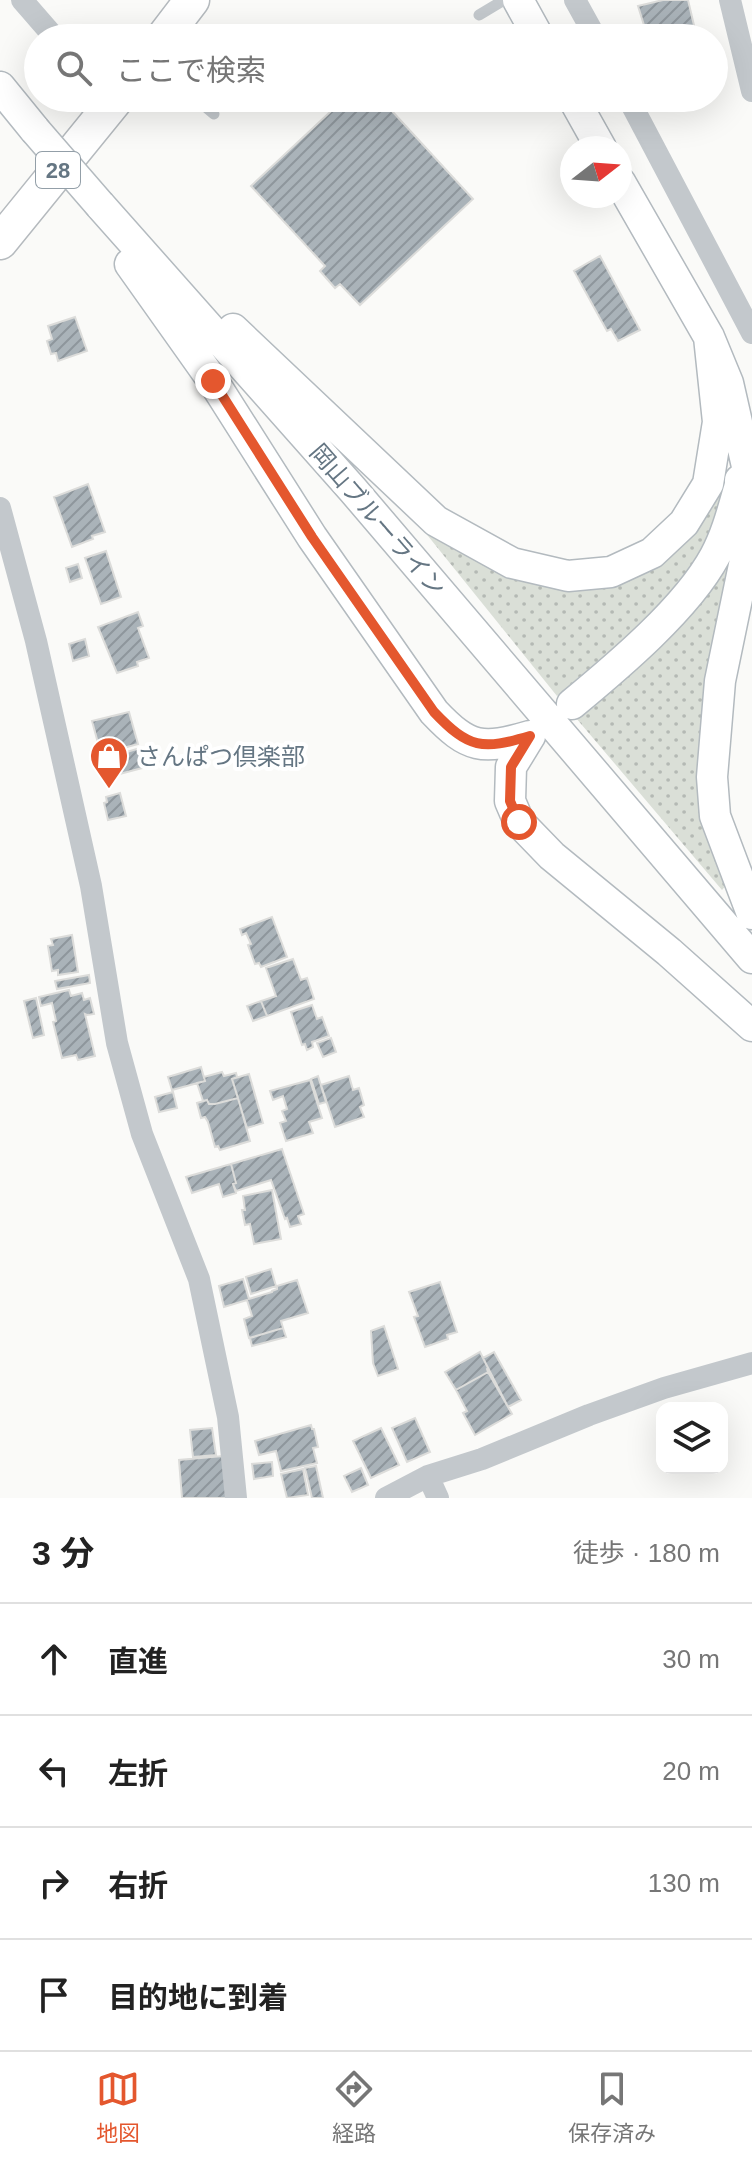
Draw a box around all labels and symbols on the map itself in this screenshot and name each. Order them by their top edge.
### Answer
north arrow [560,136,632,208]
road number: 28 [36,152,80,188]
route end [195,363,231,399]
street label: 岡山ブルーライン [305,439,451,601]
shop icon: さんぱつ倶楽部 [88,735,130,790]
place label: さんぱつ倶楽部 [137,743,305,770]
route start [501,804,537,840]

